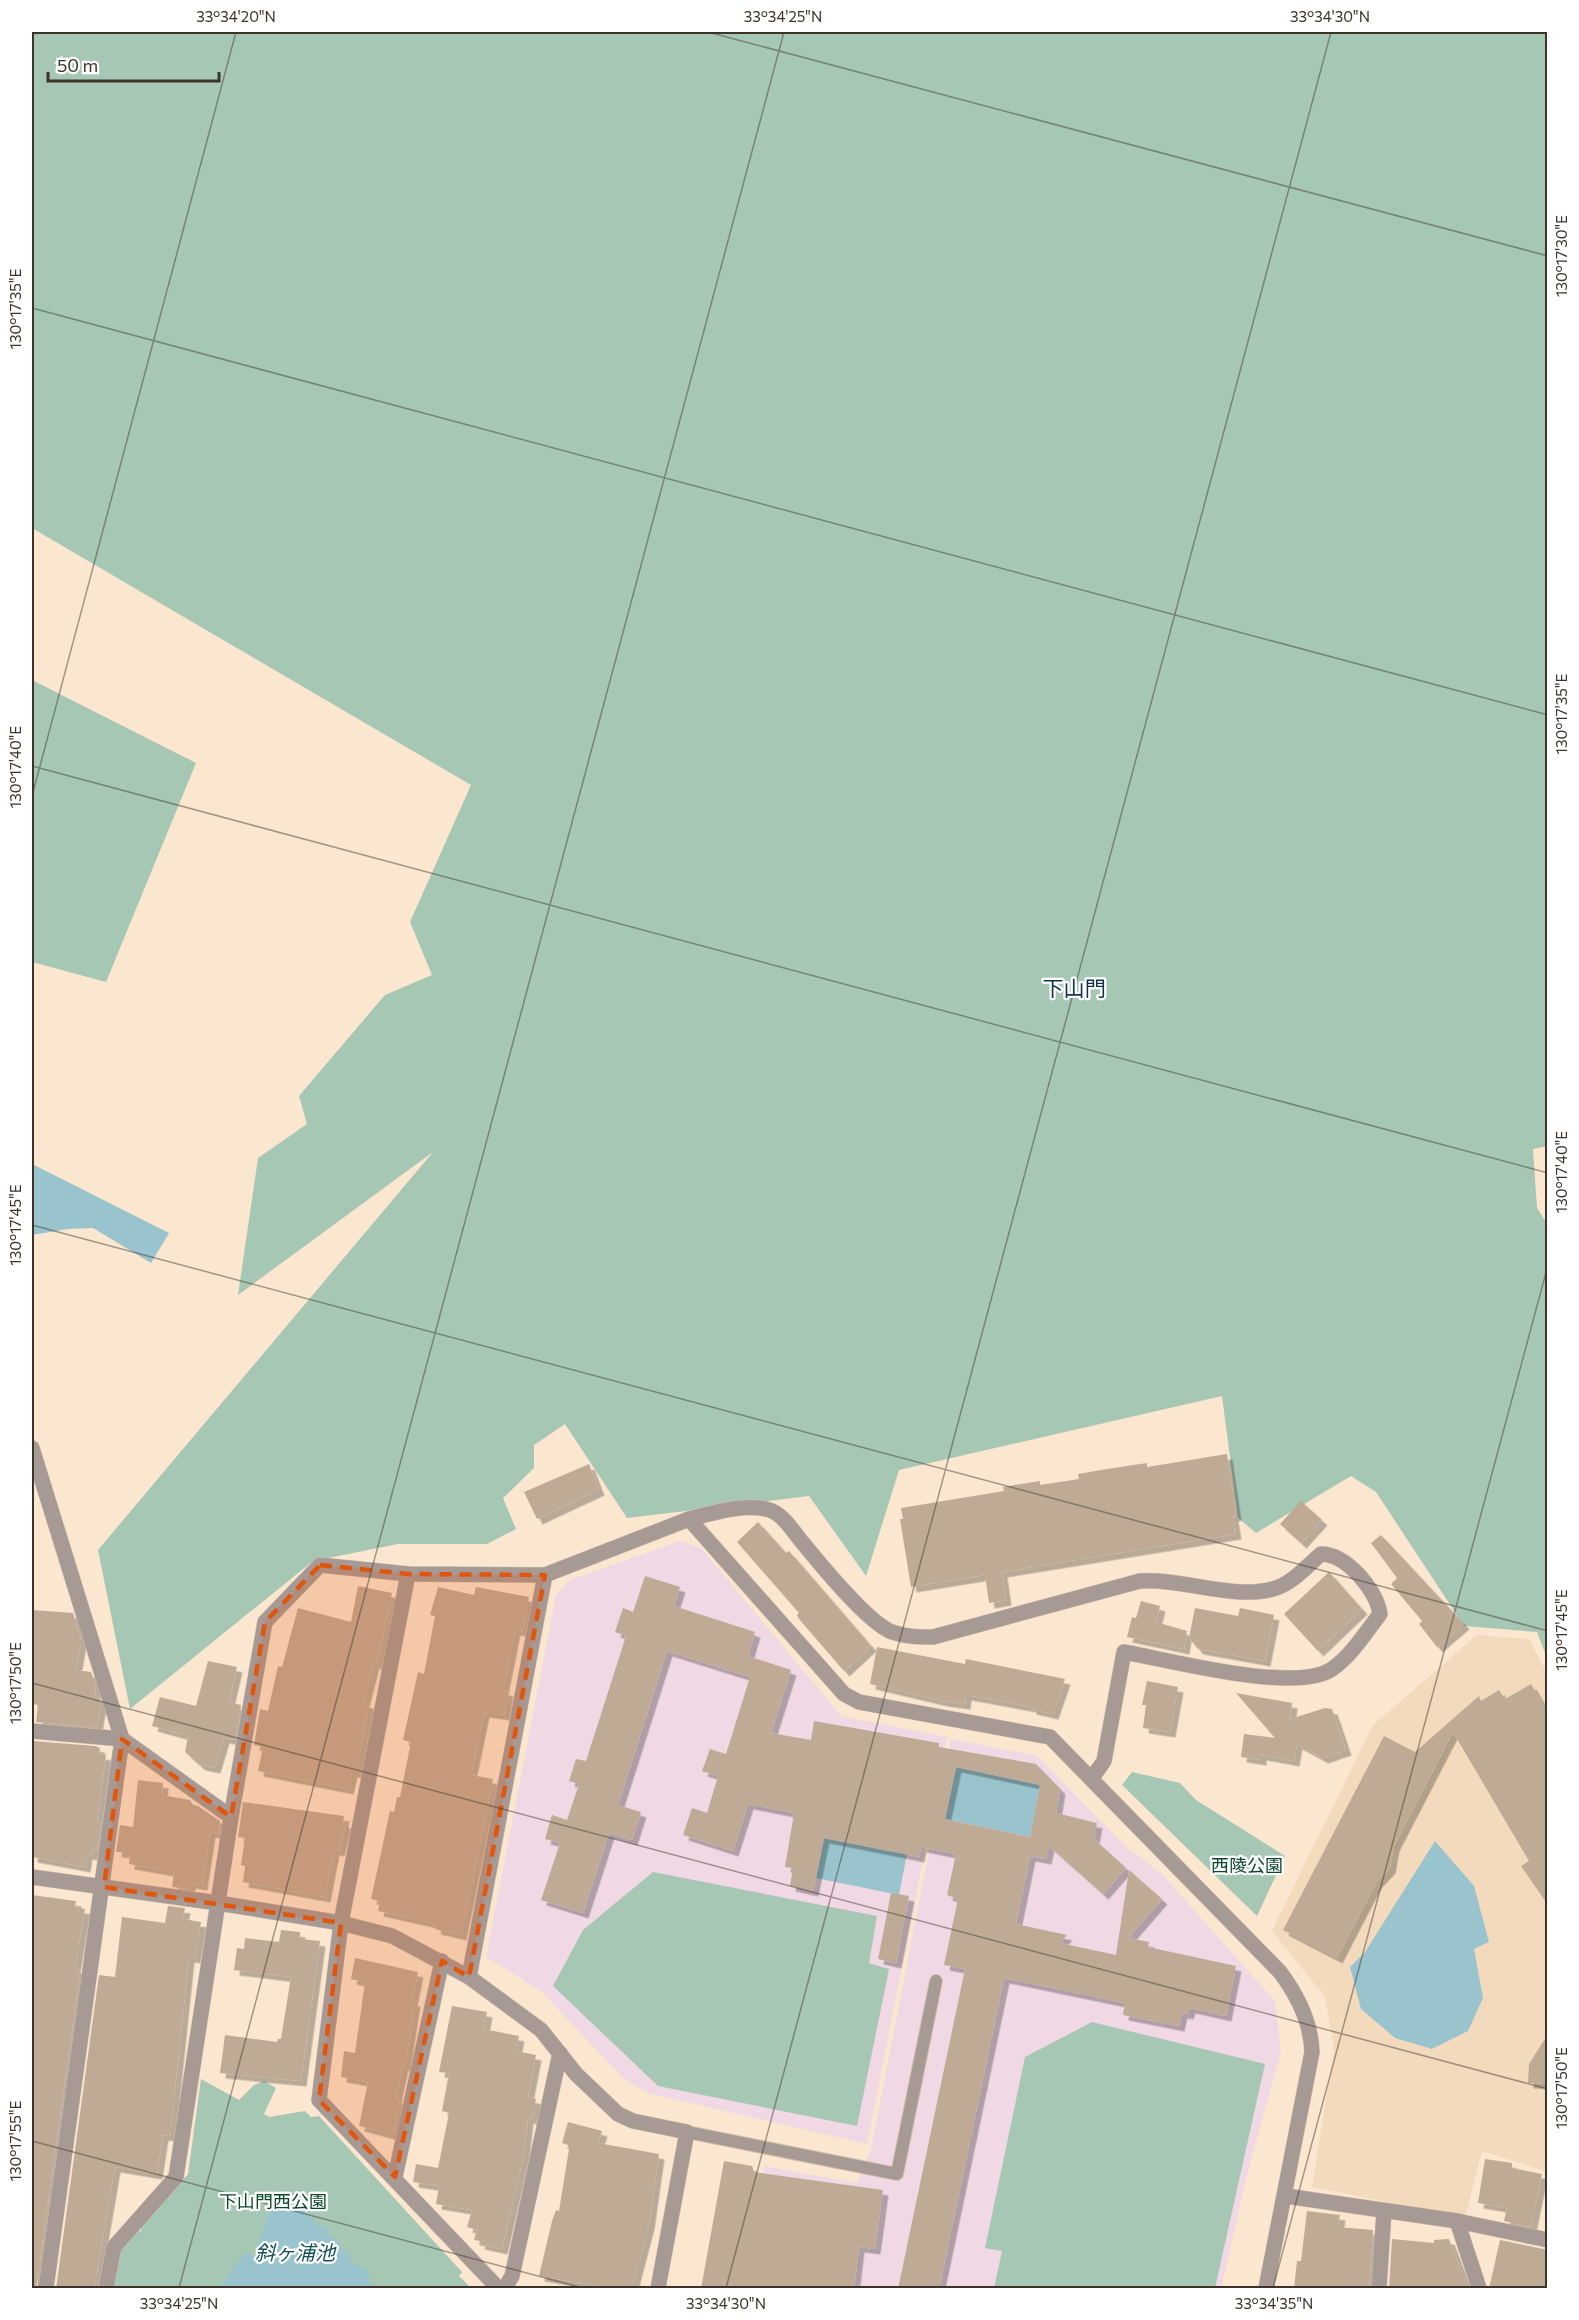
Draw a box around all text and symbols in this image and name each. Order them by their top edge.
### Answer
text: 33°34'20"N [196,7,276,25]
text: 33°34'25"N [744,7,822,25]
text: 33°34'30"N [1290,7,1370,25]
scale bar [48,45,219,83]
text: 50 m [57,54,98,76]
text: 130°17'30"E [1552,215,1570,297]
text: 130°17'35"E [6,269,24,349]
text: 130°17'35"E [1552,674,1570,754]
text: 130°17'40"E [6,726,24,808]
district label: 下山門 [1043,975,1106,1000]
text: 130°17'40"E [1552,1131,1570,1213]
text: 130°17'45"E [6,1184,24,1266]
text: 130°17'45"E [1552,1589,1570,1671]
text: 130°17'50"E [6,1642,24,1724]
park label: 西陵公園 [1211,1854,1283,1876]
text: 130°17'50"E [1552,2047,1570,2129]
text: 130°17'55"E [6,2100,24,2181]
park label: 下山門西公園 [219,2190,327,2212]
water label: 斜ヶ浦池 [255,2240,337,2264]
text: 33°34'25"N [140,2294,218,2312]
text: 33°34'30"N [686,2294,766,2312]
text: 33°34'35"N [1235,2294,1313,2312]

